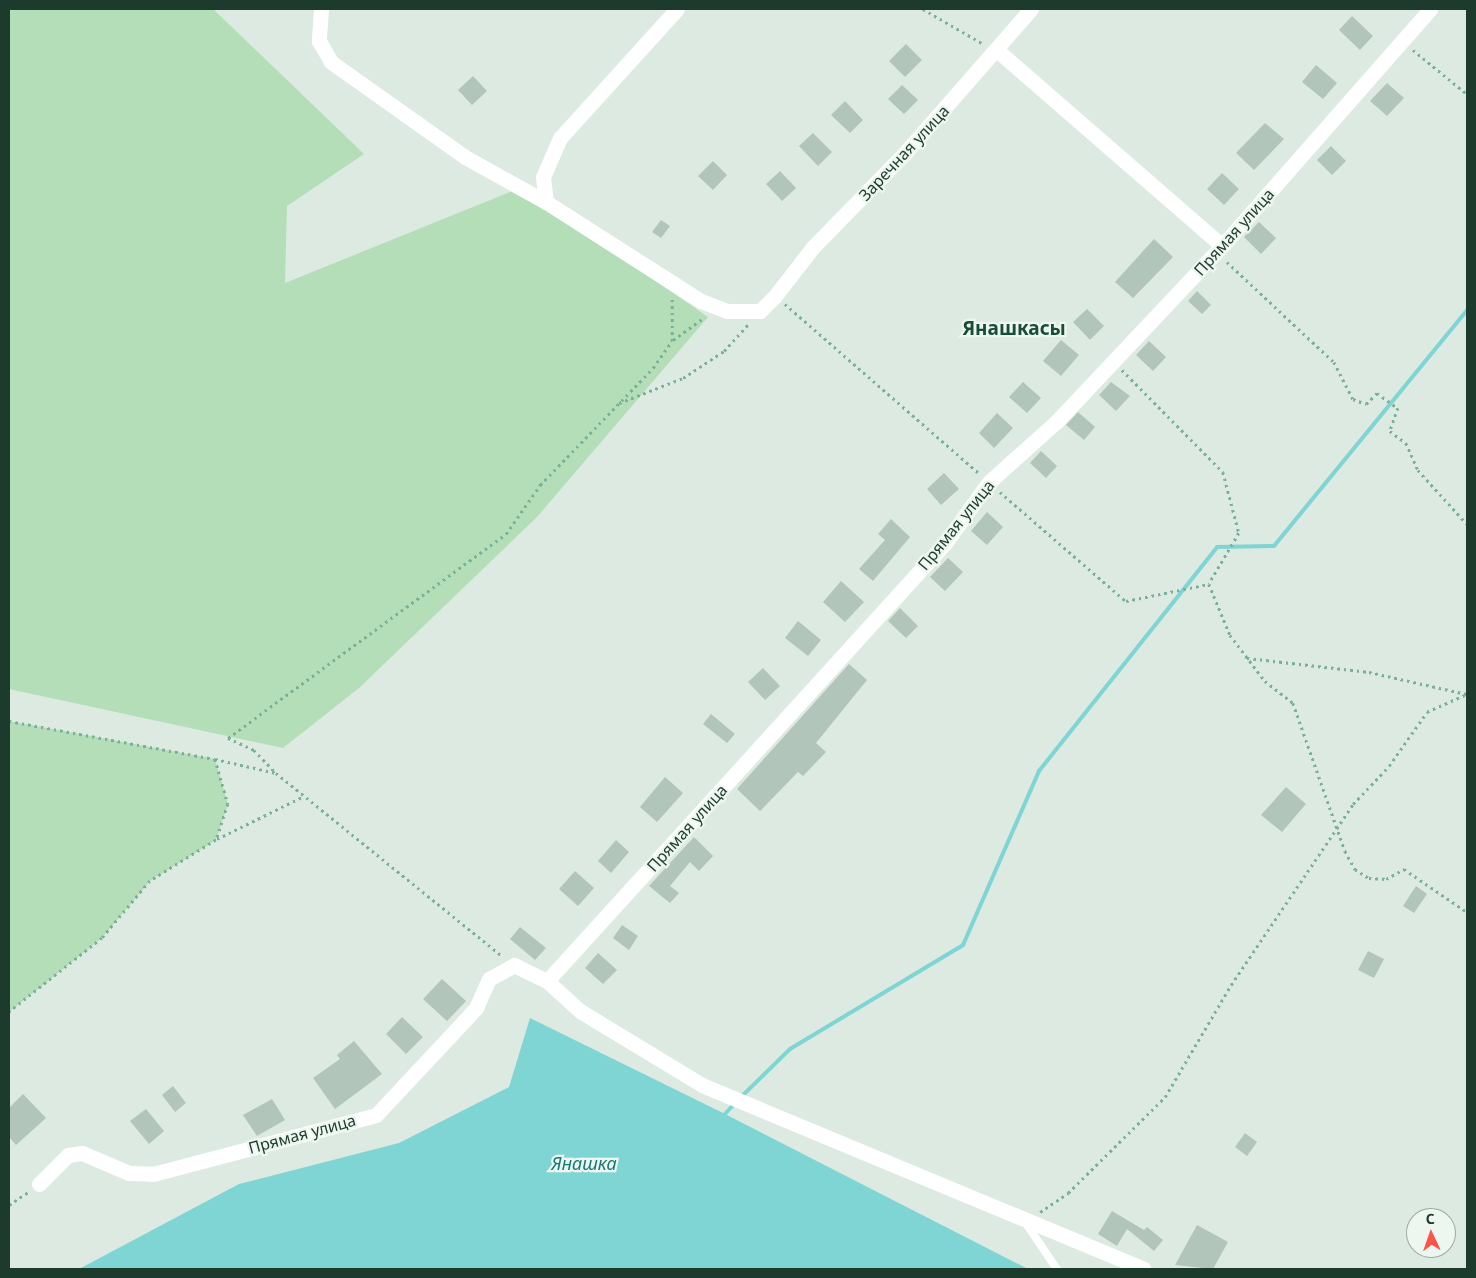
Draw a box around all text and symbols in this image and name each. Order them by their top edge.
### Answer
street label: Заречная улица [855,101,953,205]
street label: Прямая улица [1190,185,1278,279]
district label: Янашкасы [962,318,1066,340]
street label: Прямая улица [914,476,998,574]
street label: Прямая улица [643,781,731,875]
street label: Прямая улица [246,1110,358,1158]
water label: Янашка [551,1152,617,1174]
north arrow [1406,1208,1456,1258]
text: С [1425,1209,1435,1228]

